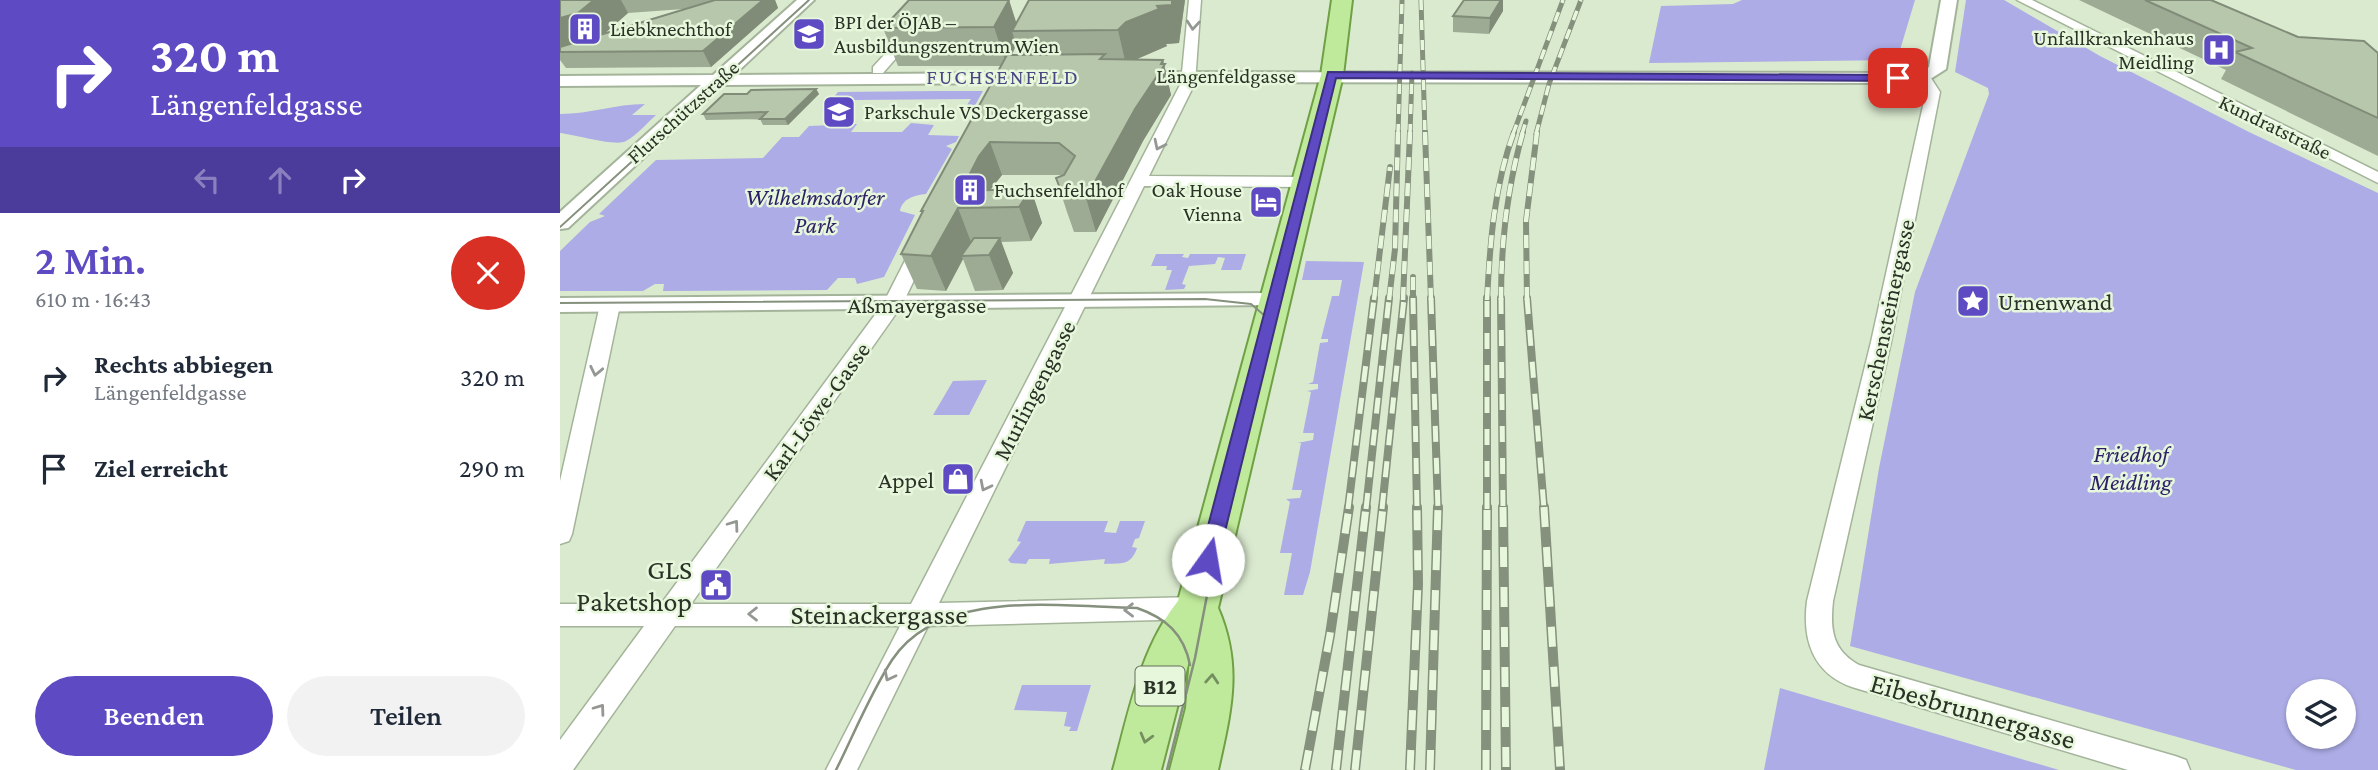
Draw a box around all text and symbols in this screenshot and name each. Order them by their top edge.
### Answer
building icon: Liebknechthof [566,10,604,48]
place label: BPI der ÖJAB – Ausbildungszentrum Wien [834,10,1059,58]
school or university icon: BPI der ÖJAB – Ausbildungszentrum Wien [790,15,828,53]
place label: Liebknechthof [610,17,733,41]
one-way arrow [1186,20,1201,31]
place label: Unfallkrankenhaus Meidling [2033,26,2194,74]
icon: right [35,28,126,119]
text: 320 m [150,28,279,83]
hospital icon: Unfallkrankenhaus Meidling [2200,31,2238,69]
pin [1868,48,1928,108]
street label: Flurschützstraße [622,55,744,169]
icon: arrive [1879,59,1917,97]
street label: Längenfeldgasse [1156,64,1296,88]
district label: FUCHSENFELD [926,65,1080,89]
text: Längenfeldgasse [150,86,362,122]
street label: Kundratstraße [2215,90,2335,164]
school or university icon: Parkschule VS Deckergasse [820,93,858,131]
place label: Parkschule VS Deckergasse [864,100,1088,124]
one-way arrow [1153,138,1167,150]
icon: left [188,161,226,199]
icon: ahead [261,161,299,199]
icon: right [334,161,372,199]
building icon: Fuchsenfeldhof [951,171,989,209]
place label: Fuchsenfeldhof [994,178,1125,202]
place label: Oak House Vienna [1151,178,1242,226]
park label: Wilhelmsdorfer Park [746,183,885,238]
hotel icon: Oak House Vienna [1247,183,1285,221]
street label: Kerschensteinergasse [1850,217,1920,423]
text: 2 Min. [35,236,146,283]
button: close [451,236,525,310]
place icon: Urnenwand [1954,282,1992,320]
text: 610 m · 16:43 [35,286,151,312]
place label: Urnenwand [1998,288,2113,315]
street label: Aßmayergasse [848,291,986,318]
street label: Murlingengasse [987,316,1081,464]
street label: Karl-Löwe-Gasse [757,336,875,486]
text: Rechts abbiegen [94,350,273,379]
icon: right [35,359,73,397]
text: 320 m [460,363,525,392]
one-way arrow [589,365,604,377]
text: Längenfeldgasse [94,379,247,405]
park label: Friedhof Meidling [2089,440,2173,495]
icon: arrive [35,450,73,488]
text: Ziel erreicht [94,454,228,483]
text: 290 m [459,454,525,483]
shop icon: Appel [939,460,977,498]
place label: Appel [878,466,934,493]
one-way arrow [980,479,994,491]
one-way arrow [726,520,738,533]
position arrow [1171,523,1245,597]
place label: GLS Paketshop [576,554,692,617]
public building icon: GLS Paketshop [697,566,735,604]
street label: Steinackergasse [791,599,967,630]
one-way arrow [1123,602,1134,618]
one-way arrow [748,606,758,622]
road number: B12 [1136,666,1184,706]
street label: Eibesbrunnergasse [1867,667,2079,755]
one-way arrow [883,669,897,681]
one-way arrow [1204,673,1219,684]
button: Beenden [35,676,273,756]
button: Teilen [287,676,525,756]
map controls [2286,679,2356,749]
button: layers [2286,679,2356,749]
one-way arrow [592,704,605,717]
one-way arrow [1139,732,1154,744]

